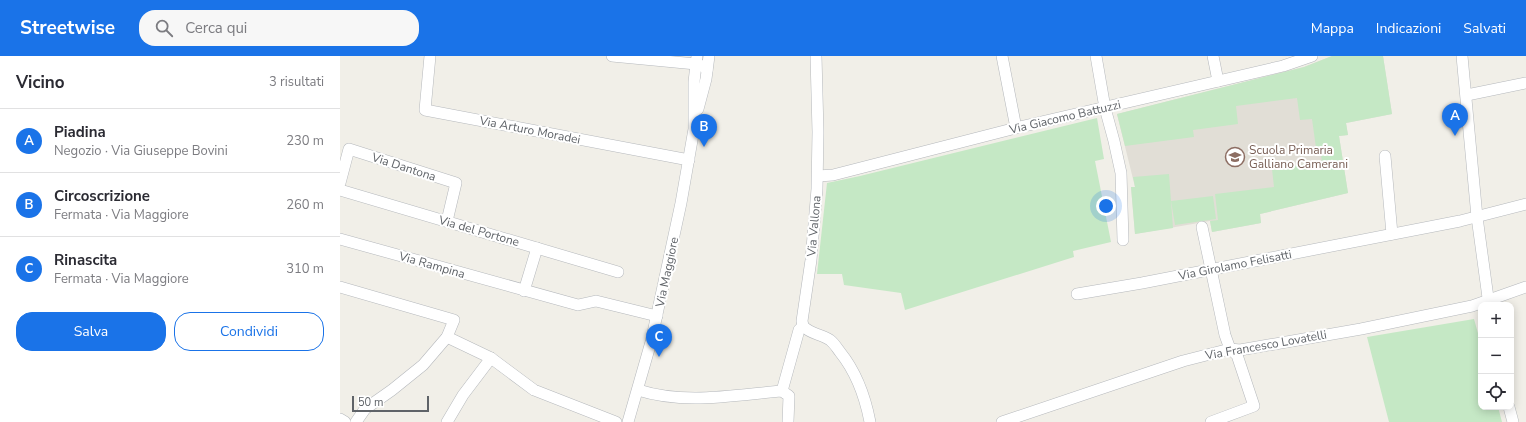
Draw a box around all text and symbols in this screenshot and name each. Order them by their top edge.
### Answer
search box [139,10,419,46]
text: Streetwise [20,15,115,41]
icon: search [153,17,175,39]
text: Cerca qui [185,18,247,38]
text: Mappa [1311,19,1354,38]
text: Indicazioni [1376,19,1441,38]
text: Salvati [1463,19,1506,38]
text: Vicino [16,71,65,94]
text: 3 risultati [269,73,324,91]
street label: Via Giacomo Battuzzi [1007,96,1122,138]
pin: A [1442,103,1468,136]
street label: Via Arturo Moradei [477,112,582,148]
pin: B [691,114,717,147]
text: Piadina [54,122,106,142]
text: A [24,132,34,150]
text: 230 m [286,132,324,150]
text: Negozio · Via Giuseppe Bovini [54,142,228,160]
place label: Scuola Primaria Galliano Camerani [1249,142,1348,172]
school or university icon: Scuola Primaria Galliano Camerani [1224,146,1246,168]
street label: Via Dantona [369,149,438,185]
text: Circoscrizione [54,186,150,206]
street label: Via Vallona [803,195,825,258]
text: B [25,196,33,214]
text: 260 m [286,196,324,214]
your location [1096,196,1116,216]
text: Fermata · Via Maggiore [54,206,189,224]
street label: Via del Portone [436,212,521,250]
street label: Via Maggiore [652,235,682,309]
street label: Via Girolamo Felisatti [1176,246,1293,284]
street label: Via Rampina [396,248,467,282]
text: Rinascita [54,250,117,270]
text: C [25,260,33,278]
text: 310 m [286,260,324,278]
text: Fermata · Via Maggiore [54,270,189,288]
map controls [1478,302,1514,410]
button: + [1478,302,1514,338]
button: Salva [16,312,166,351]
button: Condividi [174,312,324,351]
pin: C [646,324,672,357]
street label: Via Francesco Lovatelli [1203,326,1328,364]
button: − [1478,338,1514,374]
button: locate [1478,374,1514,410]
scale bar [352,394,429,413]
text: 50 m [358,395,383,410]

